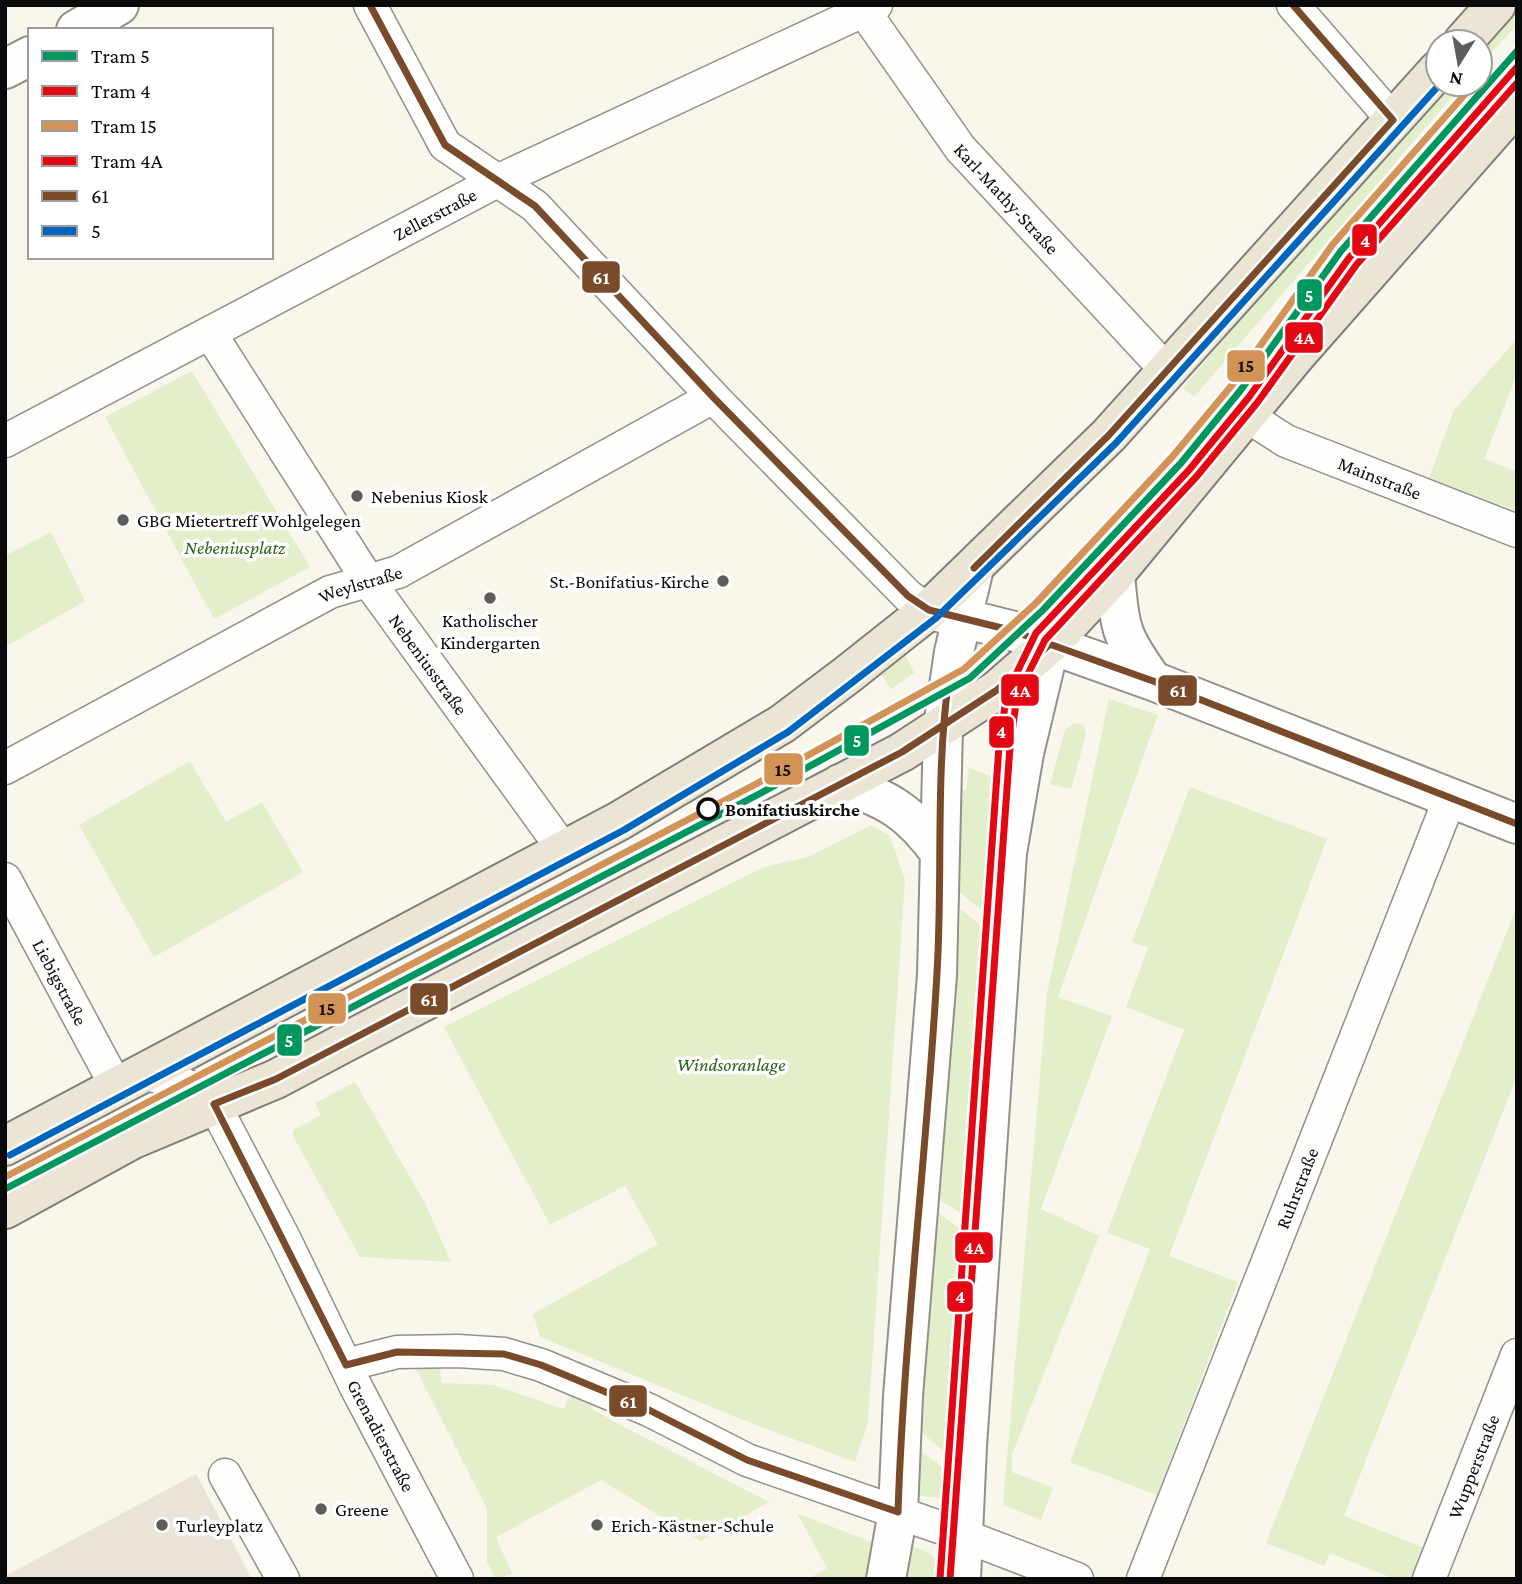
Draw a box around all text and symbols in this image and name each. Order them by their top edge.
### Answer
legend [28,28,273,259]
north arrow [1424,28,1494,98]
text: Tram 5 [91,44,150,68]
text: N [1447,68,1464,91]
text: Tram 4 [91,79,151,103]
text: Tram 15 [91,114,157,138]
street label: Karl-Mathy-Straße [950,138,1063,258]
text: Tram 4A [91,149,163,173]
street label: Zellerstraße [390,183,480,244]
text: 61 [91,184,109,208]
text: 5 [91,219,101,243]
line badge: 4 [1351,223,1378,257]
text: 4 [1360,230,1370,251]
line badge: 61 [581,260,621,294]
text: 61 [592,267,610,288]
line badge: 5 [1296,278,1323,312]
text: 5 [1304,285,1314,306]
line badge: 4A [1284,321,1324,354]
text: 4A [1293,327,1315,348]
line badge: 15 [1226,349,1266,383]
text: 15 [1238,355,1254,376]
street label: Mainstraße [1335,452,1424,503]
place label: Nebenius Kiosk [371,486,489,507]
marker: Nebenius Kiosk [349,488,365,504]
place label: GBG Mietertreff Wohlgelegen [137,510,361,531]
marker: GBG Mietertreff Wohlgelegen [115,512,131,528]
park label: Nebeniusplatz [185,537,286,558]
street label: Weylstraße [315,561,405,607]
place label: St.-Bonifatius-Kirche [549,571,709,592]
marker: St.-Bonifatius-Kirche [715,573,731,589]
marker: Katholischer Kindergarten [482,590,498,606]
street label: Nebeniusstraße [385,610,472,719]
place label: Katholischer Kindergarten [440,610,540,653]
line badge: 4A [1000,673,1040,707]
line badge: 61 [1157,674,1198,707]
text: 4A [1009,680,1031,701]
text: 61 [1169,680,1187,701]
line badge: 4 [988,715,1015,749]
text: 4 [996,721,1006,742]
line badge: 5 [843,724,870,757]
text: 5 [852,730,862,751]
line badge: 15 [763,752,804,786]
text: 15 [775,759,791,780]
marker: Bonifatiuskirche [697,798,719,820]
place label: Bonifatiuskirche [725,799,860,820]
street label: Liebigstraße [29,936,92,1029]
line badge: 61 [409,982,449,1016]
text: 61 [420,989,438,1010]
line badge: 15 [307,992,347,1025]
text: 15 [319,998,335,1019]
line badge: 5 [276,1023,303,1057]
text: 5 [284,1030,294,1051]
park label: Windsoranlage [677,1054,785,1075]
street label: Ruhrstraße [1271,1145,1322,1232]
line badge: 4A [954,1231,994,1264]
text: 4A [963,1237,985,1258]
line badge: 4 [946,1280,974,1313]
text: 4 [955,1286,965,1307]
street label: Grenadierstraße [343,1376,420,1495]
line badge: 61 [608,1384,648,1418]
text: 61 [619,1391,637,1412]
street label: Wupperstraße [1443,1411,1503,1521]
place label: Greene [335,1499,389,1520]
marker: Greene [313,1501,329,1517]
place label: Turleyplatz [176,1515,263,1536]
place label: Erich-Kästner-Schule [611,1515,774,1536]
marker: Turleyplatz [154,1517,170,1533]
marker: Erich-Kästner-Schule [589,1517,605,1533]

